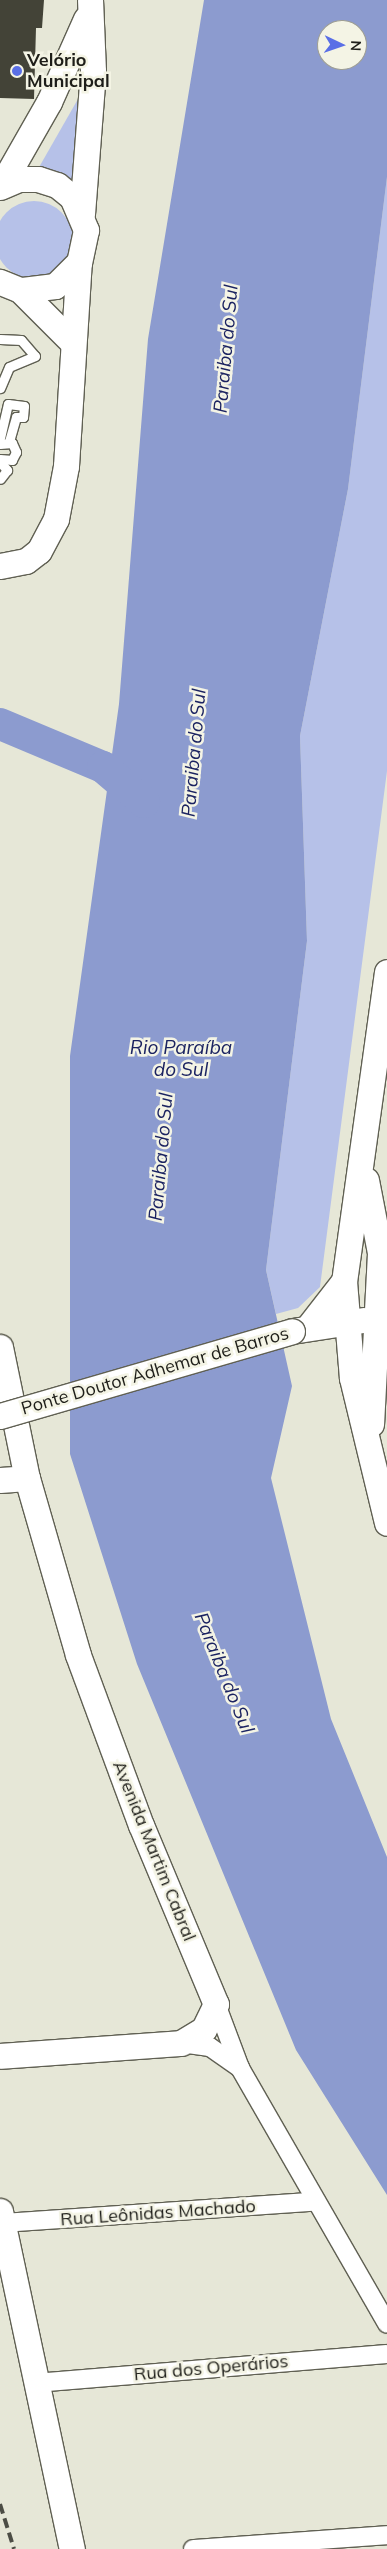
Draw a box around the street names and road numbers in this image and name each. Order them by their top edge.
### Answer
street label: Ponte Doutor Adhemar de Barros [19,1322,291,1420]
street label: Avenida Martim Cabral [108,1758,200,1944]
street label: Rua Leônidas Machado [60,2195,256,2231]
street label: Rua dos Operários [133,2350,289,2386]

